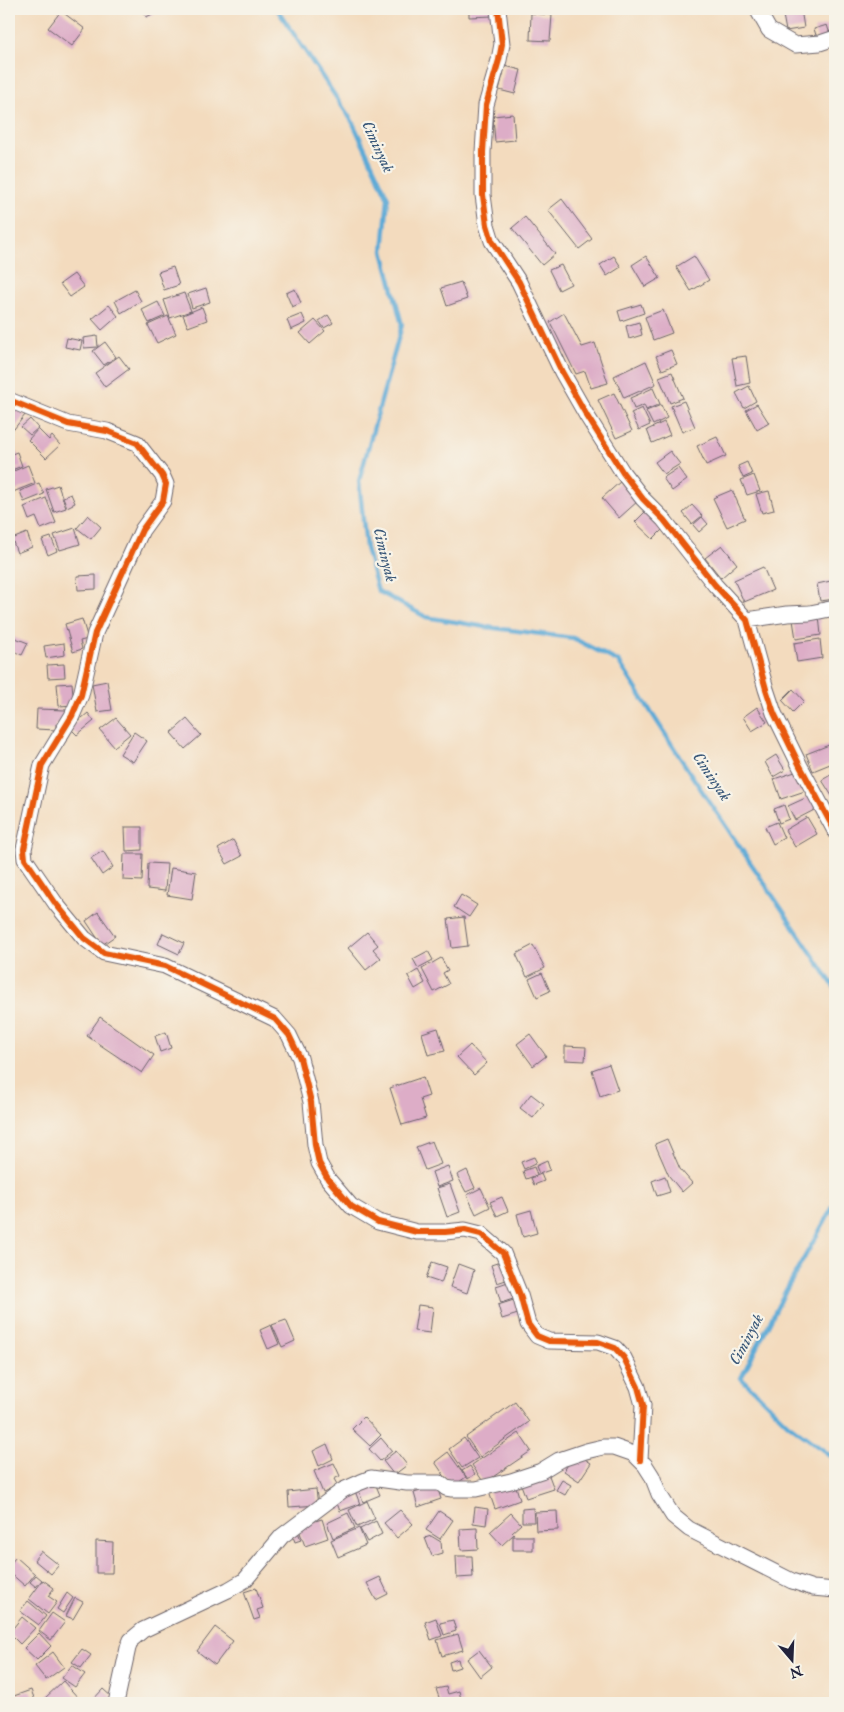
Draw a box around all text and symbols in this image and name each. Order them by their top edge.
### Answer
water label: Ciminyak [356,118,398,177]
water label: Ciminyak [368,526,400,585]
water label: Ciminyak [687,749,735,806]
water label: Ciminyak [725,1311,769,1369]
north arrow [766,1634,816,1684]
text: N [787,1661,806,1682]

